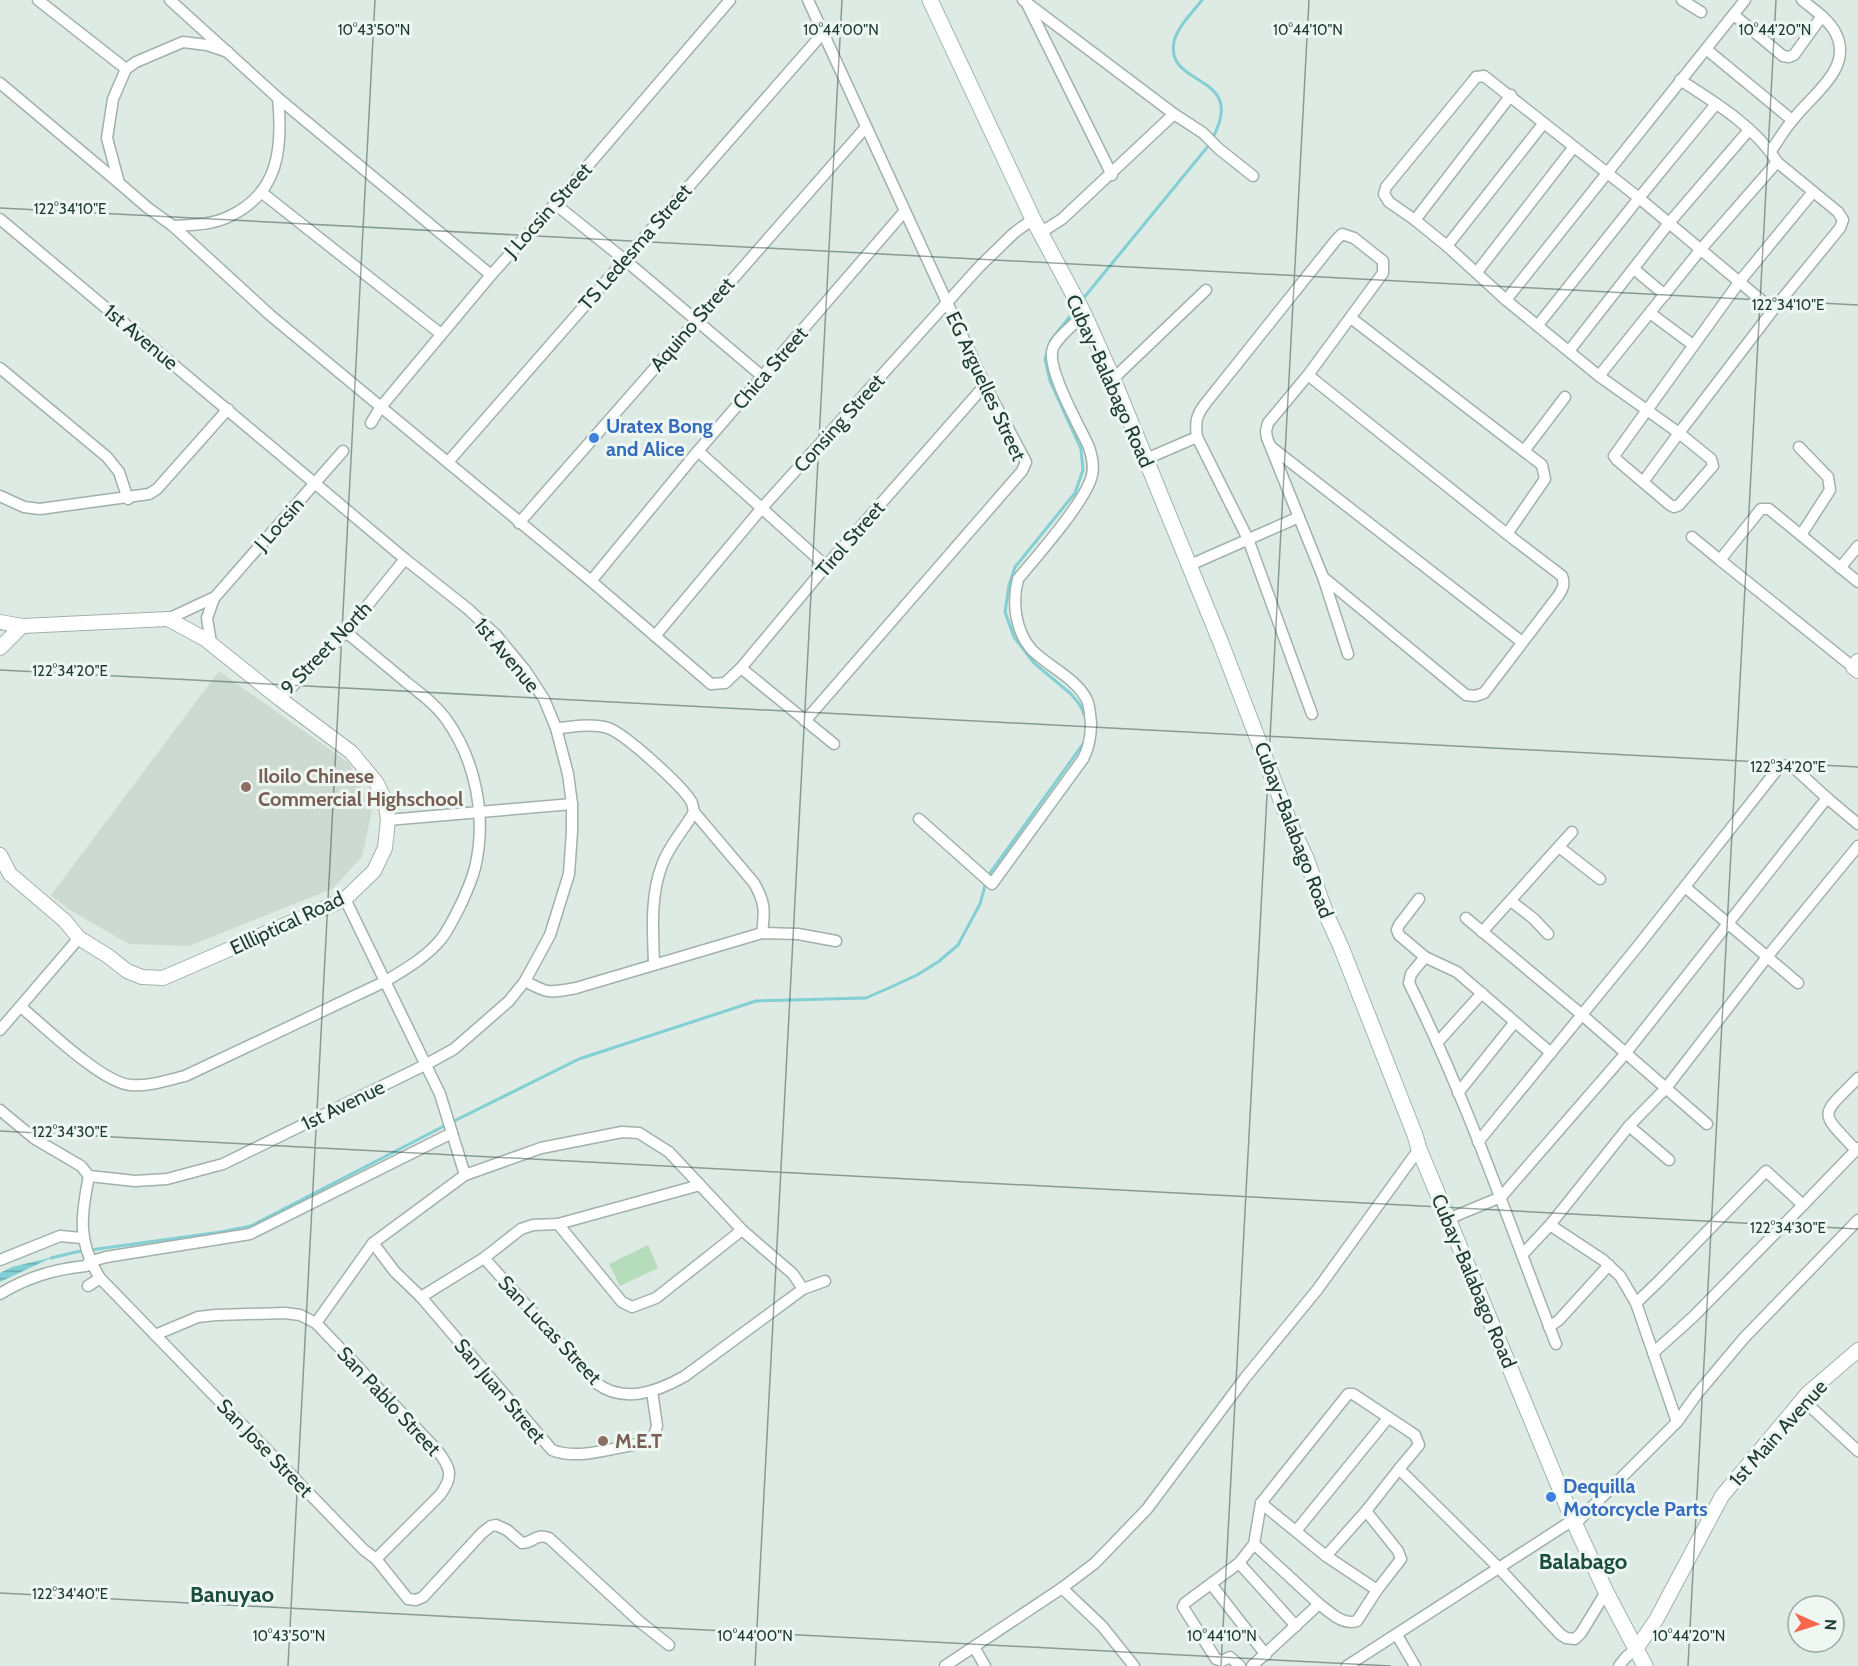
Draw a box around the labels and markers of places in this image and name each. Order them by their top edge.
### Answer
place label: Uratex Bong and Alice [606,414,713,461]
marker: Uratex Bong and Alice [587,431,601,445]
place label: Iloilo Chinese Commercial Highschool [258,764,463,811]
marker: Iloilo Chinese Commercial Highschool [239,780,253,794]
place label: M.E.T [615,1429,662,1453]
marker: M.E.T [596,1434,610,1448]
place label: Dequilla Motorcycle Parts [1563,1474,1708,1521]
marker: Dequilla Motorcycle Parts [1544,1490,1558,1504]

